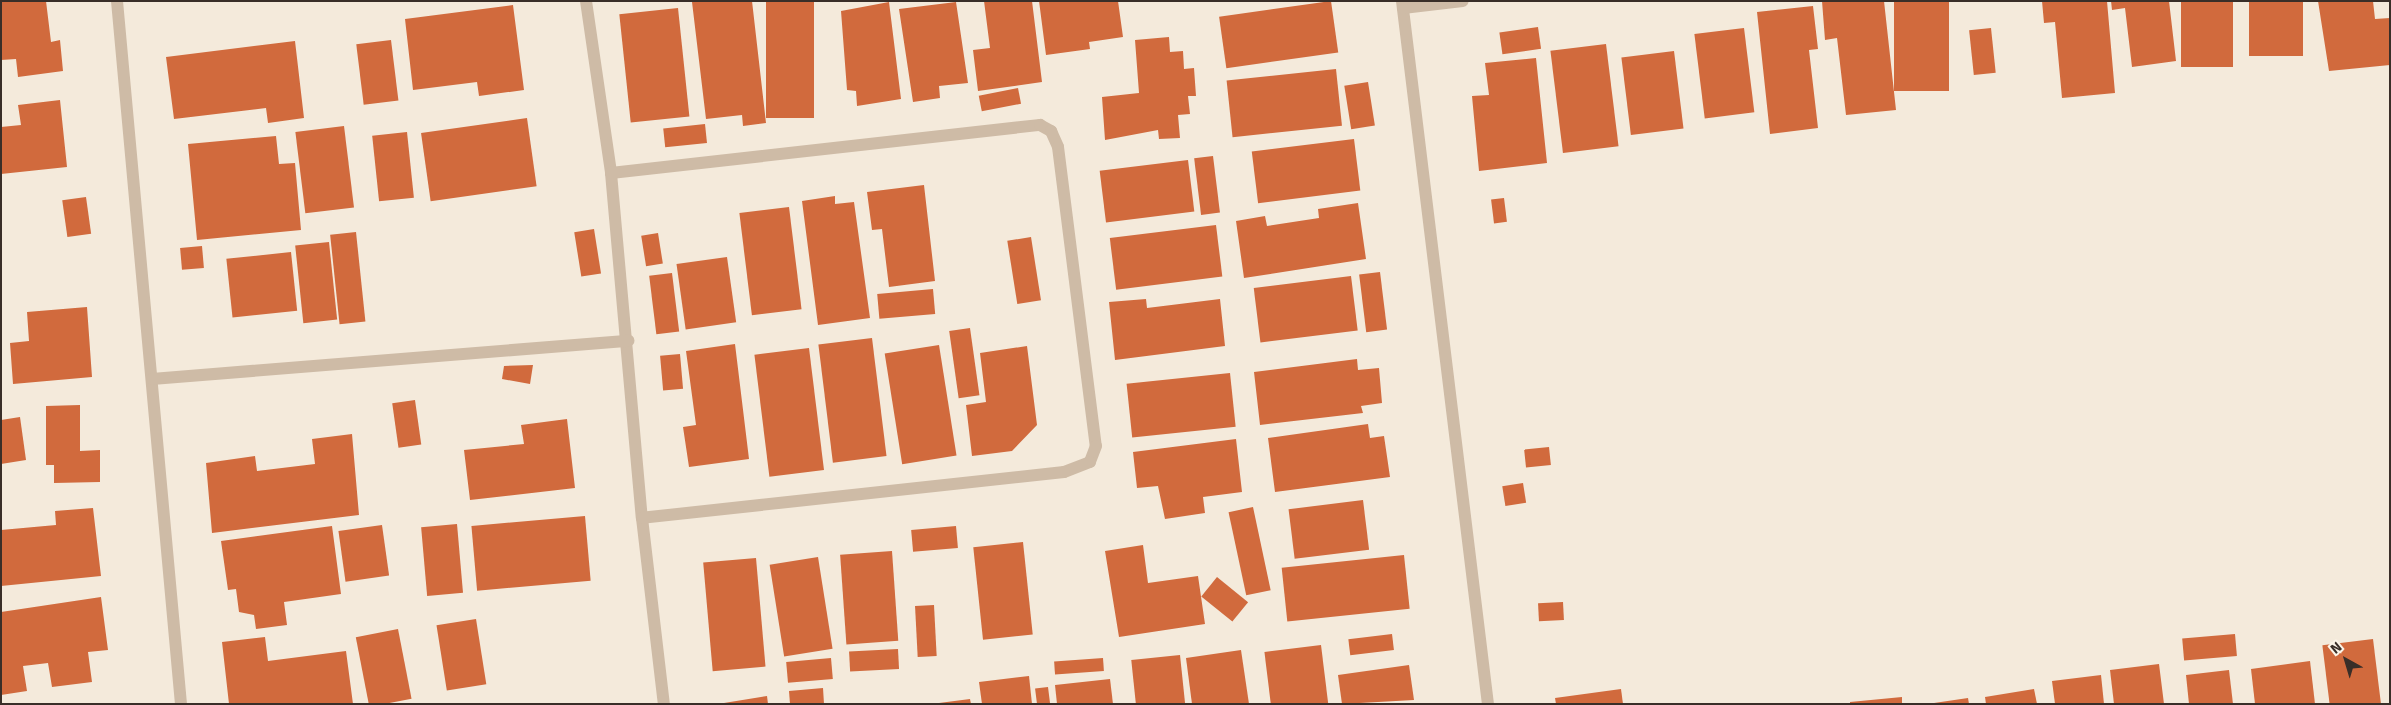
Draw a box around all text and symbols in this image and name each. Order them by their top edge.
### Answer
north arrow [2321,635,2371,685]
text: N [2327,638,2345,658]

